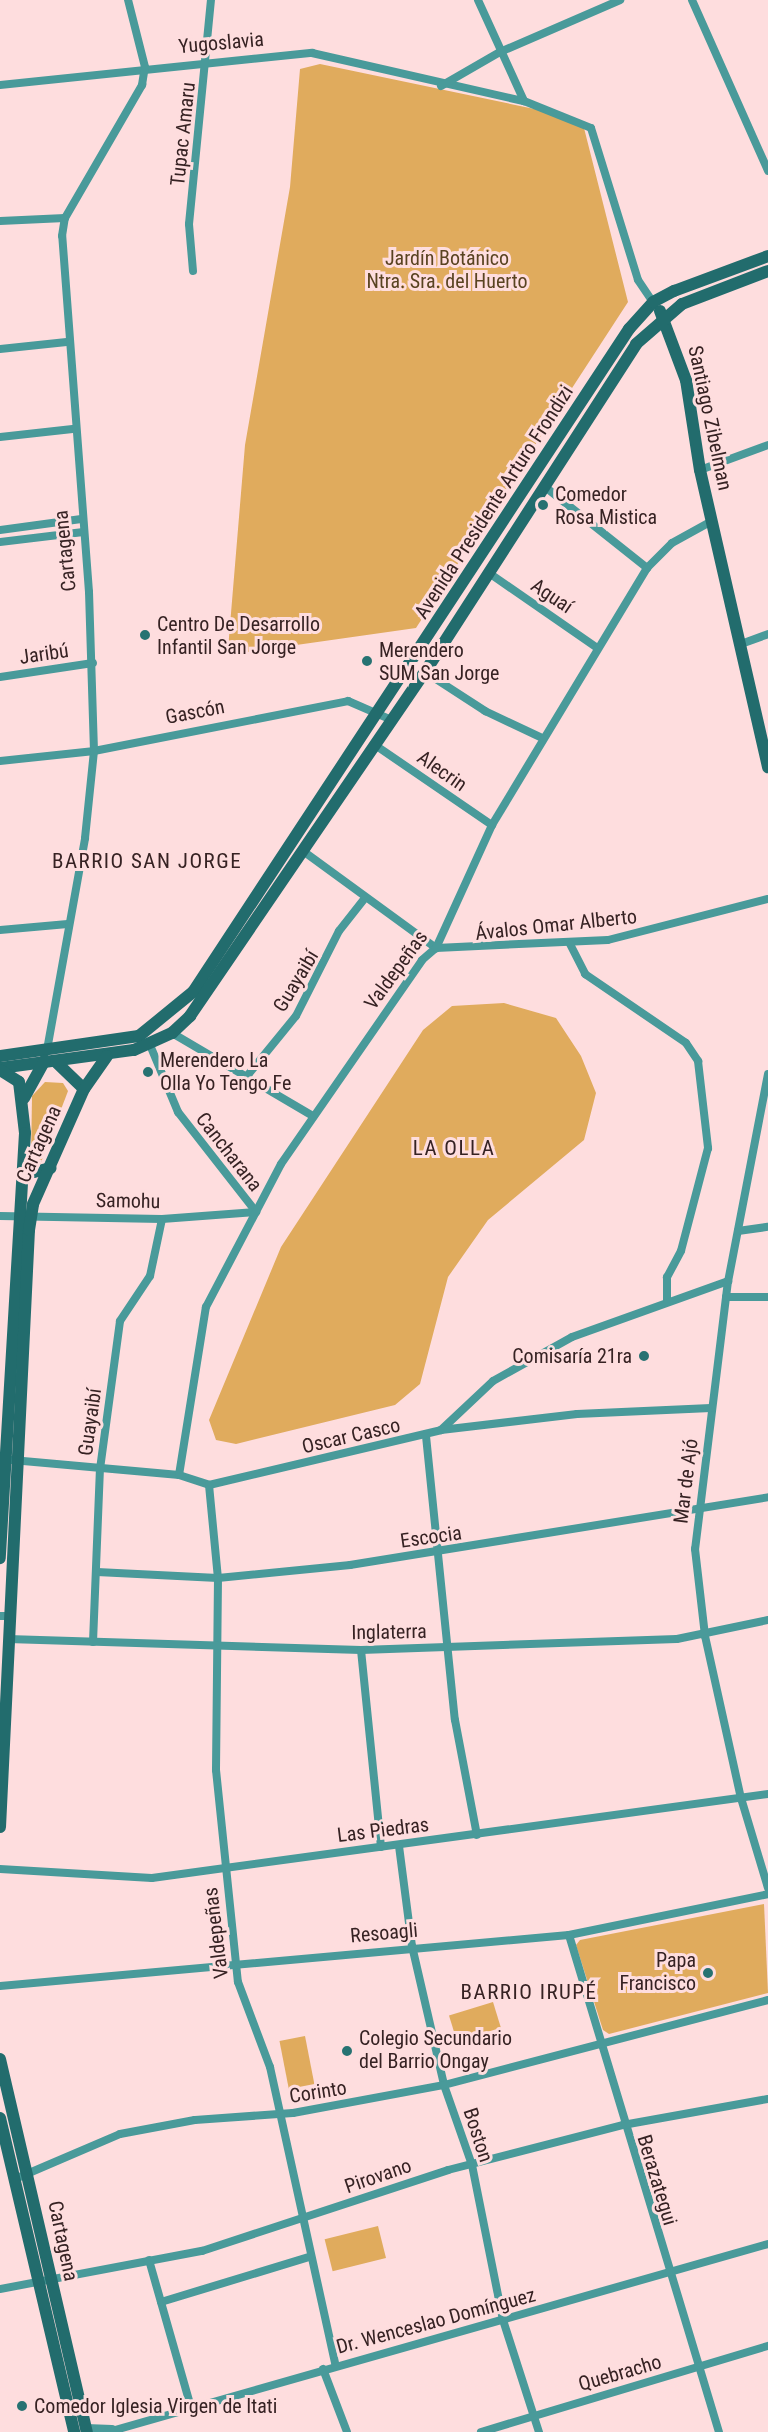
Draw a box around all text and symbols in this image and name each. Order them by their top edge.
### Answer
street label: Yugoslavia [177,27,265,59]
street label: Tupac Amaru [166,81,200,187]
park label: Jardín Botánico Ntra. Sra. del Huerto [366,247,528,294]
street label: Santiago Zibelman [683,343,737,493]
street label: Avenida Presidente Arturo Frondizi [410,381,578,623]
place label: Comedor Rosa Mistica [555,482,657,529]
marker: Comedor Rosa Mistica [536,498,550,512]
street label: Cartagena [49,509,81,593]
street label: Aguaí [526,573,578,619]
place label: Centro De Desarrollo Infantil San Jorge [157,612,320,659]
marker: Centro De Desarrollo Infantil San Jorge [138,628,152,642]
place label: Merendero SUM San Jorge [379,638,499,685]
street label: Jaribú [18,639,70,669]
marker: Merendero SUM San Jorge [360,654,374,668]
street label: Gascón [164,695,226,729]
street label: Alecrin [413,745,471,797]
district label: BARRIO SAN JORGE [52,848,242,874]
street label: Ávalos Omar Alberto [474,905,638,945]
street label: Valdepeñas [359,926,433,1014]
street label: Guayaibí [268,946,324,1016]
place label: Merendero La Olla Yo Tengo Fe [160,1048,292,1095]
marker: Merendero La Olla Yo Tengo Fe [141,1065,155,1079]
street label: Cartagena [11,1102,67,1186]
street label: Cancharana [191,1108,267,1196]
district label: LA OLLA [413,1135,495,1161]
street label: Samohu [96,1188,160,1214]
place label: Comisaría 21ra [512,1344,632,1368]
marker: Comisaría 21ra [637,1349,651,1363]
street label: Guayaibí [73,1387,107,1457]
street label: Oscar Casco [300,1413,402,1459]
street label: Mar de Ajó [669,1437,703,1525]
street label: Escocia [399,1521,463,1553]
street label: Inglaterra [351,1619,427,1645]
street label: Las Piedras [336,1812,430,1848]
street label: Valdepeñas [198,1886,234,1980]
street label: Resoagli [349,1918,419,1948]
place label: Papa Francisco [619,1949,696,1996]
marker: Papa Francisco [701,1966,715,1980]
district label: BARRIO IRUPÉ [461,1979,597,2005]
place label: Colegio Secundario del Barrio Ongay [359,2027,512,2074]
marker: Colegio Secundario del Barrio Ongay [340,2044,354,2058]
street label: Corinto [288,2076,348,2108]
street label: Boston [458,2105,498,2165]
street label: Berazategui [632,2132,682,2228]
street label: Pirovano [341,2153,415,2199]
street label: Cartagena [43,2199,83,2283]
street label: Dr. Wenceslao Domínguez [334,2283,538,2359]
street label: Quebracho [576,2350,664,2396]
place label: Comedor Iglesia Virgen de Itati [34,2394,277,2418]
marker: Comedor Iglesia Virgen de Itati [15,2399,29,2413]

